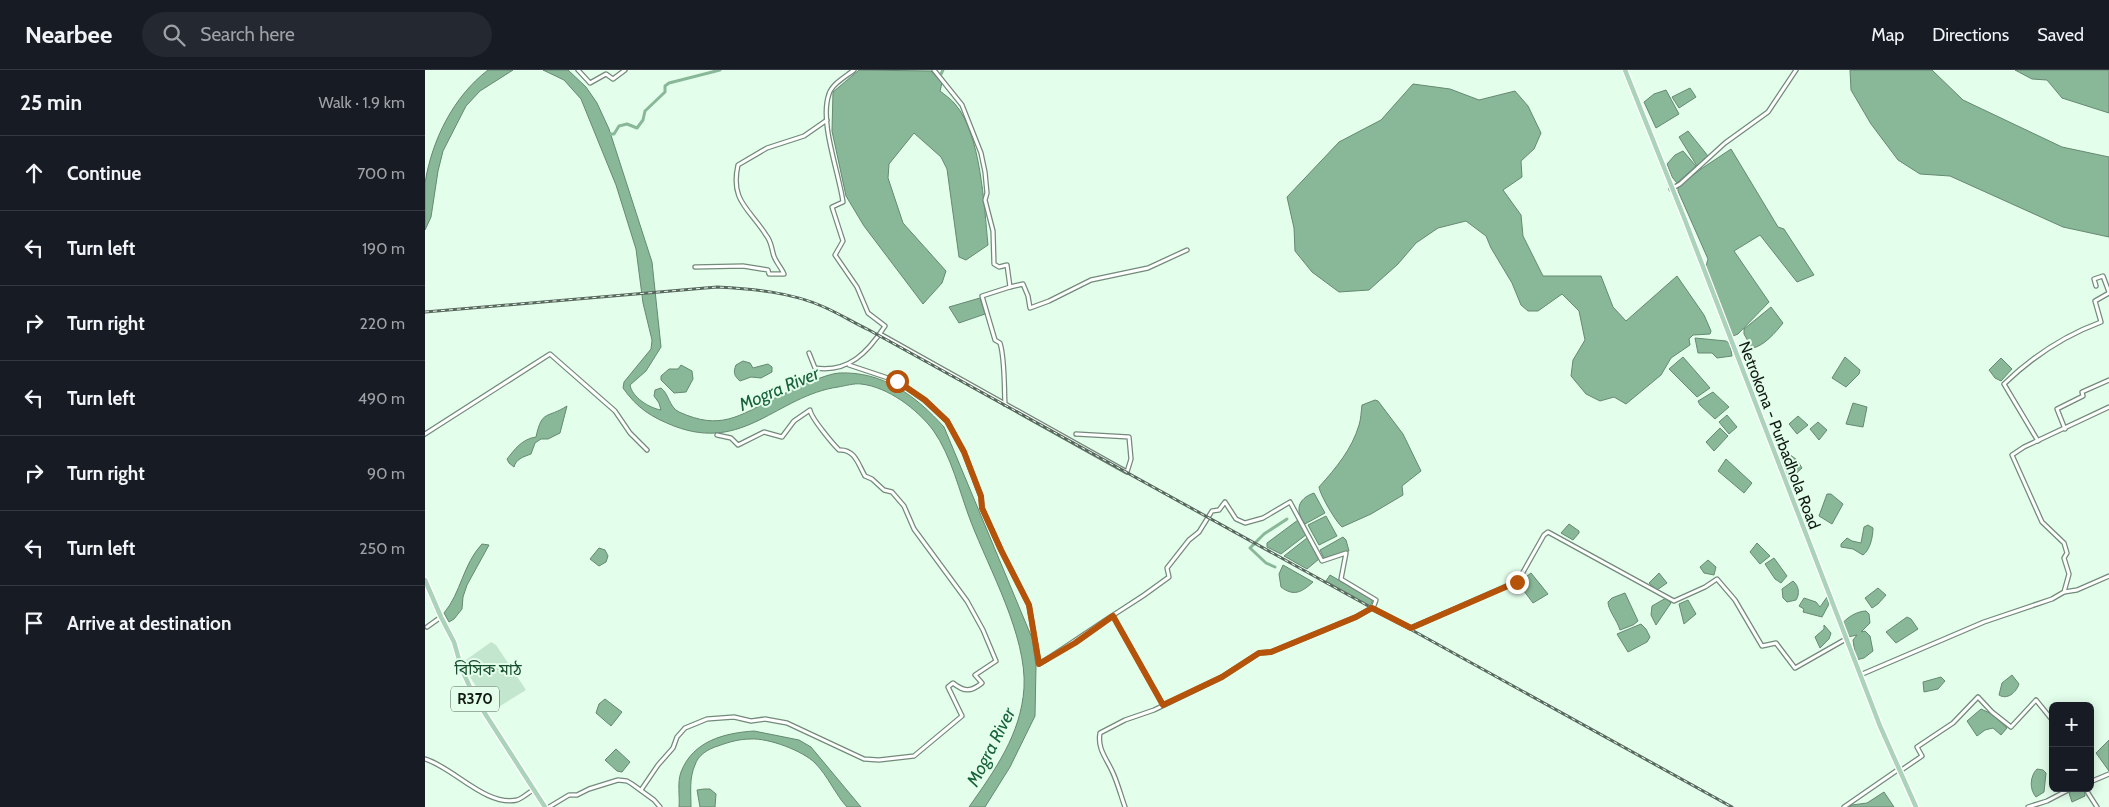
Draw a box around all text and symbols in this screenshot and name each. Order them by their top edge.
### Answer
search box [142,12,492,57]
text: Nearbee [25,20,112,49]
icon: search [160,21,188,49]
text: Search here [200,23,295,46]
text: Map [1871,24,1904,46]
text: Directions [1932,24,2009,46]
text: Saved [2037,24,2084,46]
text: 25 min [20,90,82,115]
text: Walk · 1.9 km [318,93,405,112]
icon: ahead [20,159,48,187]
text: Continue [67,162,141,185]
text: 700 m [357,164,405,183]
icon: left [20,234,48,262]
text: Turn left [67,237,135,260]
text: 190 m [362,239,405,258]
icon: right [20,309,48,337]
text: Turn right [67,312,145,335]
text: 220 m [359,314,405,333]
street label: Netrokona - Purbadhola Road [1735,339,1824,532]
water label: Mogra River [735,362,824,416]
route start [886,370,909,393]
icon: left [20,384,48,412]
text: Turn left [67,387,135,410]
text: 490 m [358,389,405,408]
icon: right [20,459,48,487]
text: Turn right [67,462,145,485]
text: 90 m [367,464,405,483]
icon: left [20,534,48,562]
text: Turn left [67,537,135,560]
text: 250 m [359,539,405,558]
route end [1506,571,1529,594]
icon: arrive [20,609,48,637]
text: Arrive at destination [67,612,231,635]
park label: বিসিক মাঠ [453,660,522,679]
road number: R370 [451,686,499,712]
map controls [2049,702,2094,792]
button: + [2049,702,2094,747]
water label: Mogra River [961,703,1021,791]
button: − [2049,747,2094,792]

